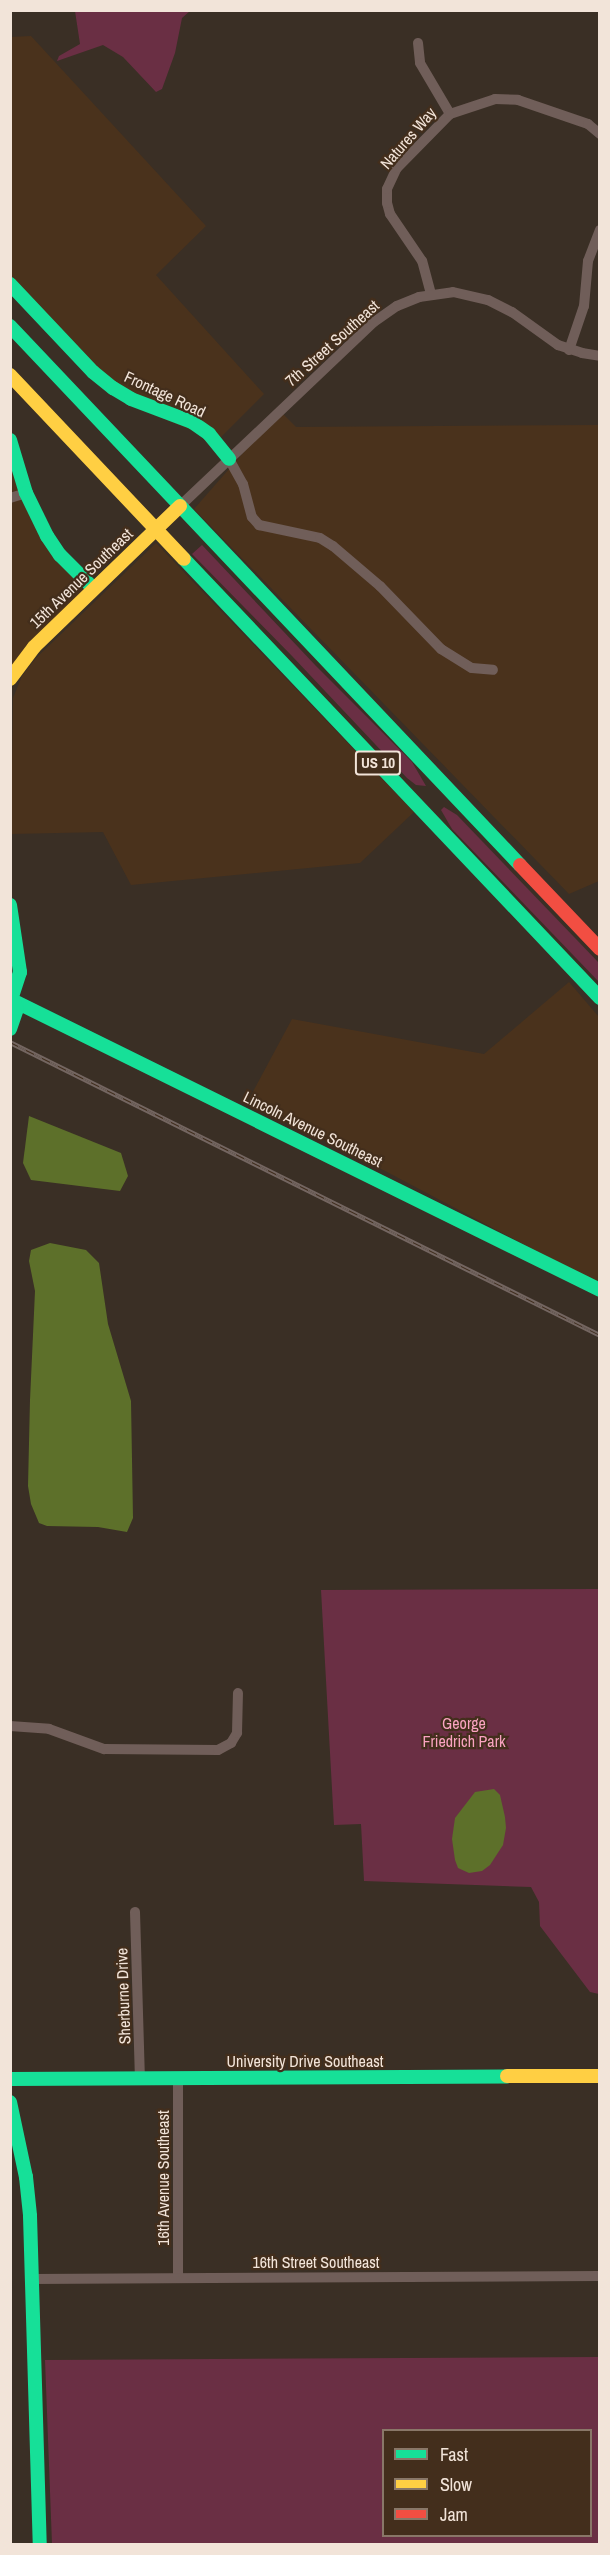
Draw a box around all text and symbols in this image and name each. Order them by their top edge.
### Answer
street label: Natures Way [376,103,440,173]
street label: 7th Street Southeast [281,296,383,390]
street label: Frontage Road [121,367,209,421]
street label: 15th Avenue Southeast [25,524,137,632]
road number: US 10 [354,751,402,775]
street label: Lincoln Avenue Southeast [240,1087,386,1171]
park label: George Friedrich Park [422,1713,506,1751]
street label: Sherburne Drive [112,1948,134,2044]
street label: University Drive Southeast [227,2051,383,2071]
street label: 16th Avenue Southeast [153,2110,173,2246]
street label: 16th Street Southeast [253,2252,379,2272]
legend [382,2429,592,2537]
text: Fast [440,2442,468,2467]
text: Slow [440,2472,472,2497]
text: Jam [440,2502,468,2527]

